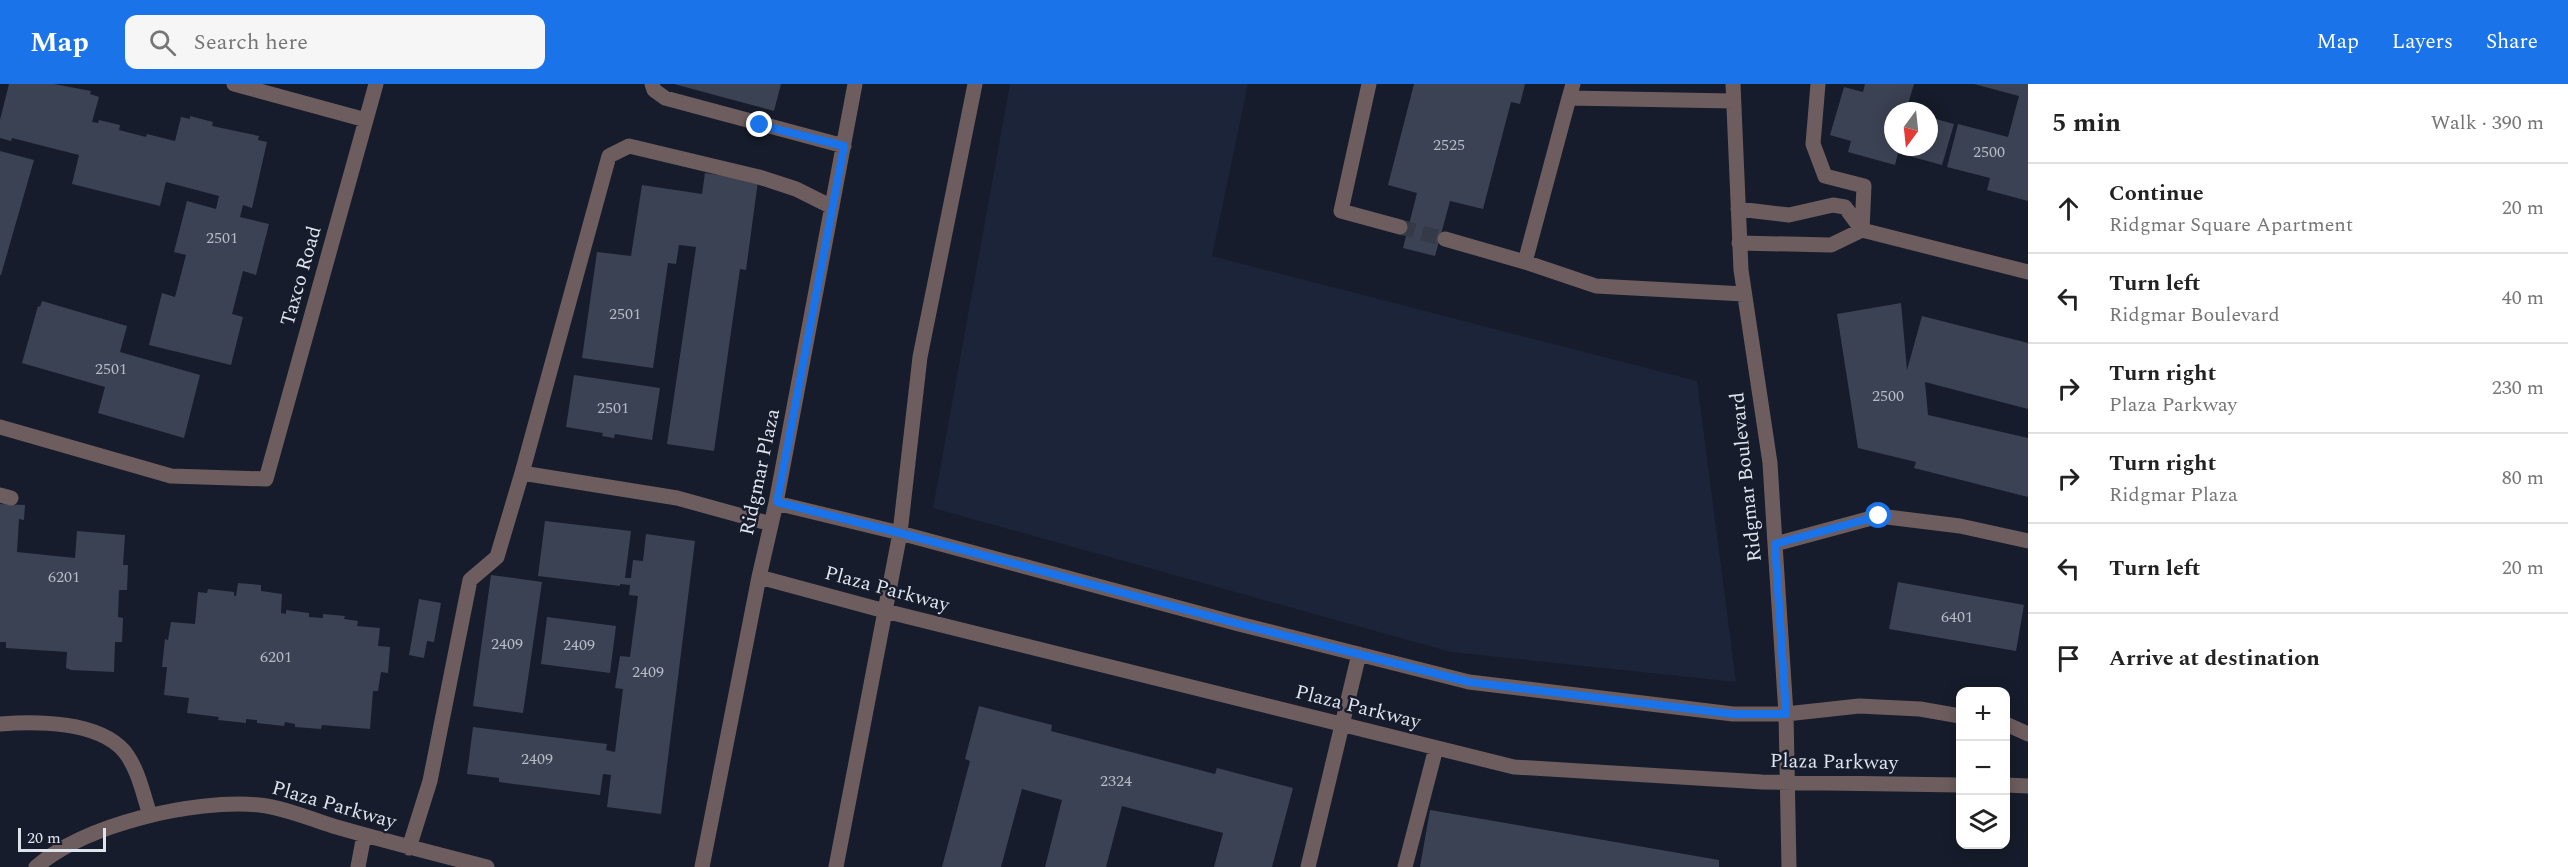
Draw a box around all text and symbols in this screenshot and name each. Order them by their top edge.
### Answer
search box [125,15,545,69]
text: Map [30,21,89,64]
icon: search [146,26,179,59]
text: Search here [194,26,308,59]
text: Map [2317,26,2359,58]
text: Layers [2392,26,2453,58]
text: Share [2486,26,2538,58]
north arrow [1884,102,1938,156]
text: 5 min [2052,103,2121,143]
text: Walk · 390 m [2431,108,2544,138]
route end [746,111,772,137]
house number: 2525 [1433,133,1465,157]
house number: 2500 [1973,140,2005,164]
text: Continue [2109,177,2204,210]
icon: ahead [2052,192,2085,225]
text: 20 m [2502,193,2544,223]
text: Ridgmar Square Apartment [2109,210,2353,240]
street label: Taxco Road [272,223,330,329]
house number: 2501 [206,226,238,250]
text: Turn left [2109,267,2201,300]
icon: left [2052,282,2085,315]
text: 40 m [2502,283,2544,313]
text: Ridgmar Boulevard [2109,300,2280,330]
house number: 2501 [609,302,641,326]
house number: 2501 [95,357,127,381]
text: Turn right [2109,357,2216,390]
icon: right [2052,372,2085,405]
text: 230 m [2492,373,2544,403]
house number: 2500 [1872,384,1904,408]
text: Plaza Parkway [2109,390,2237,420]
street label: Ridgmar Boulevard [1722,391,1770,563]
house number: 2501 [597,396,629,420]
street label: Ridgmar Plaza [732,406,788,538]
text: Turn right [2109,447,2216,480]
icon: right [2052,462,2085,495]
text: 80 m [2502,463,2544,493]
text: Ridgmar Plaza [2109,480,2238,510]
route start [1865,502,1891,528]
icon: left [2052,552,2085,585]
text: Turn left [2109,552,2201,585]
text: 20 m [2502,553,2544,583]
street label: Plaza Parkway [821,558,954,620]
house number: 6201 [48,565,80,589]
house number: 6401 [1941,605,1973,629]
house number: 2409 [491,632,523,656]
house number: 2409 [563,633,595,657]
icon: arrive [2052,642,2085,675]
text: Arrive at destination [2109,642,2320,675]
house number: 6201 [260,645,292,669]
house number: 2409 [632,660,664,684]
street label: Plaza Parkway [1292,677,1425,737]
map controls [1956,687,2010,849]
button: + [1956,687,2010,741]
button: − [1956,741,2010,795]
street label: Plaza Parkway [1770,746,1900,778]
house number: 2409 [521,747,553,771]
house number: 2324 [1100,769,1132,793]
street label: Plaza Parkway [268,773,401,837]
button: layers [1956,795,2010,849]
scale bar [18,825,106,852]
text: 20 m [27,826,61,850]

